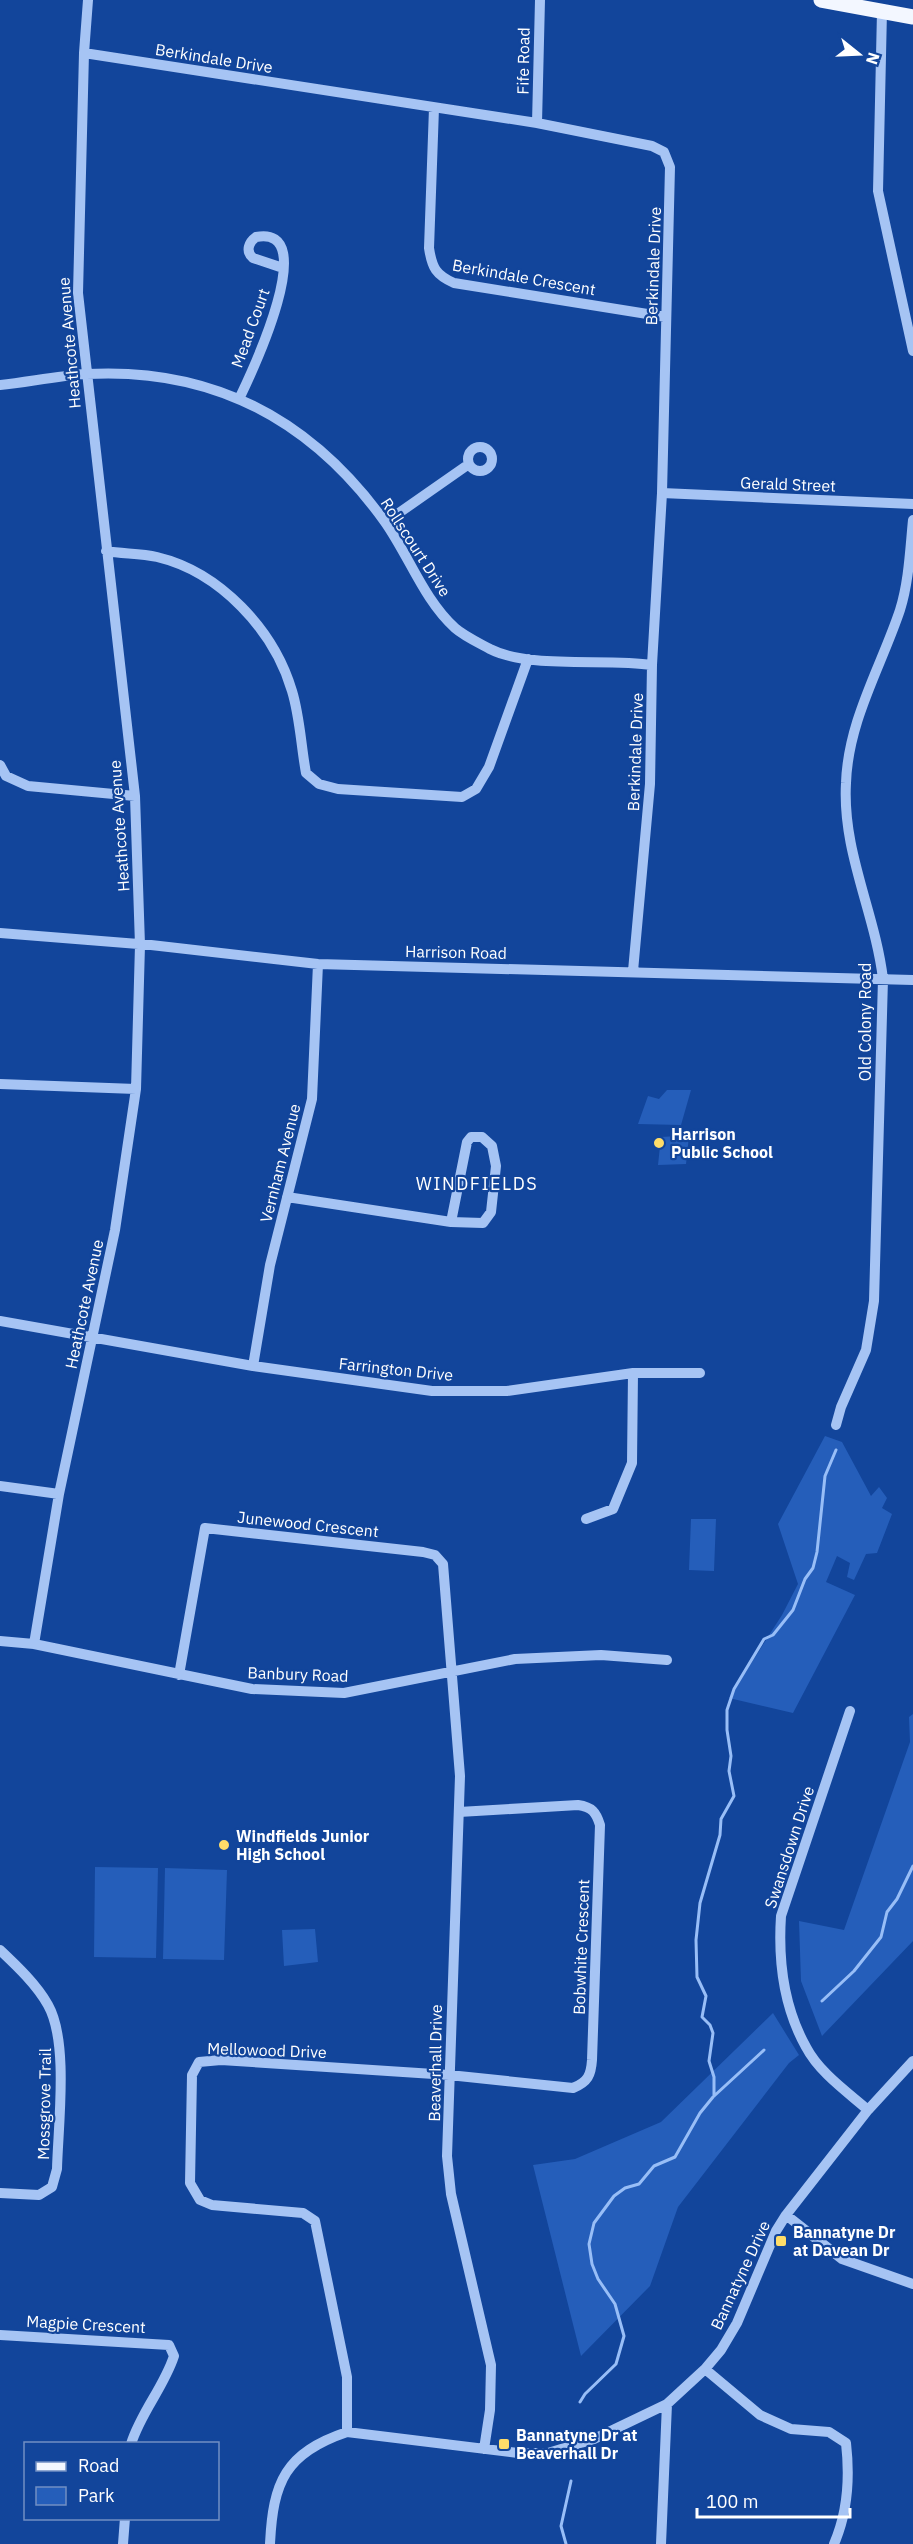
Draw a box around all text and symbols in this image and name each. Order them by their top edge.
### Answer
north arrow [829,24,889,84]
street label: Fife Road [512,27,534,95]
street label: Berkindale Drive [154,39,274,77]
text: N [862,50,885,67]
street label: Berkindale Drive [641,206,665,326]
street label: Berkindale Crescent [451,255,597,299]
street label: Heathcote Avenue [53,276,85,410]
street label: Mead Court [226,286,274,370]
street label: Gerald Street [740,472,836,496]
street label: Rollscourt Drive [377,494,456,600]
street label: Berkindale Drive [623,692,647,812]
street label: Heathcote Avenue [104,759,134,892]
street label: Harrison Road [405,941,507,963]
street label: Old Colony Road [855,963,875,1081]
street label: Vernham Avenue [256,1101,304,1225]
place label: Harrison Public School [671,1124,773,1162]
marker: Harrison Public School [652,1136,666,1150]
district label: WINDFIELDS [416,1172,538,1195]
street label: Heathcote Avenue [61,1237,108,1371]
street label: Farrington Drive [338,1353,454,1385]
street label: Junewood Crescent [236,1507,380,1541]
street label: Banbury Road [247,1662,349,1686]
street label: Swansdown Drive [760,1783,818,1911]
place label: Windfields Junior High School [236,1826,370,1864]
marker: Windfields Junior High School [217,1838,231,1852]
street label: Bobwhite Crescent [569,1879,593,2015]
street label: Beaverhall Drive [424,2004,446,2122]
street label: Mellowood Drive [207,2038,327,2062]
street label: Mossgrove Trail [33,2048,55,2160]
street label: Bannatyne Drive [706,2217,774,2333]
place label: Bannatyne Dr at Davean Dr [793,2222,896,2260]
marker: Bannatyne Dr at Davean Dr [774,2234,788,2248]
street label: Magpie Crescent [26,2311,146,2337]
place label: Bannatyne Dr at Beaverhall Dr [516,2425,637,2463]
marker: Bannatyne Dr at Beaverhall Dr [497,2437,511,2451]
legend [24,2442,219,2520]
text: Road [78,2454,119,2477]
scale bar [697,2481,850,2519]
text: Park [78,2484,115,2507]
text: 100 m [706,2490,758,2513]

